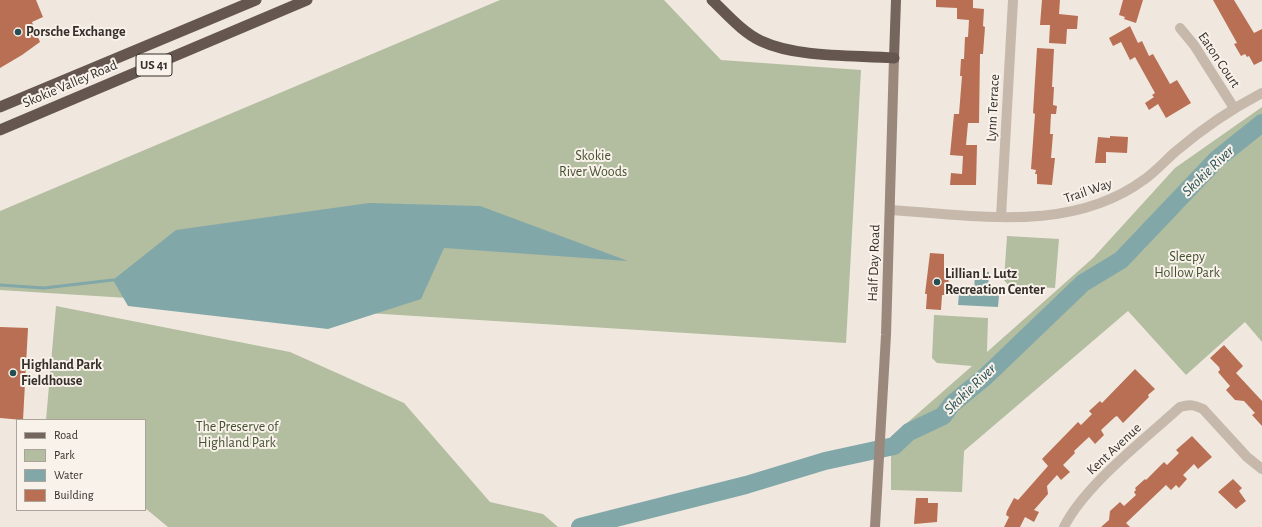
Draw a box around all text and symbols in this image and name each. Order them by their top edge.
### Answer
place label: Porsche Exchange [26,24,126,40]
marker: Porsche Exchange [13,27,23,37]
street label: Eaton Court [1194,29,1244,91]
road number: US 41 [136,54,172,76]
street label: Skokie Valley Road [20,57,120,111]
street label: Lynn Terrace [983,74,1003,142]
water label: Skokie River [1178,142,1238,200]
park label: Skokie River Woods [559,148,627,180]
street label: Trail Way [1062,175,1114,207]
street label: Half Day Road [864,224,884,302]
park label: Sleepy Hollow Park [1154,249,1220,282]
place label: Lillian L. Lutz Recreation Center [945,266,1045,298]
marker: Lillian L. Lutz Recreation Center [932,277,942,287]
place label: Highland Park Fieldhouse [21,357,102,390]
water label: Skokie River [940,360,1000,418]
marker: Highland Park Fieldhouse [8,368,18,378]
legend [16,419,146,511]
park label: The Preserve of Highland Park [196,419,278,452]
street label: Kent Avenue [1083,419,1145,479]
text: Road [54,429,78,441]
text: Park [54,449,75,461]
text: Water [54,469,83,481]
text: Building [54,489,94,501]

